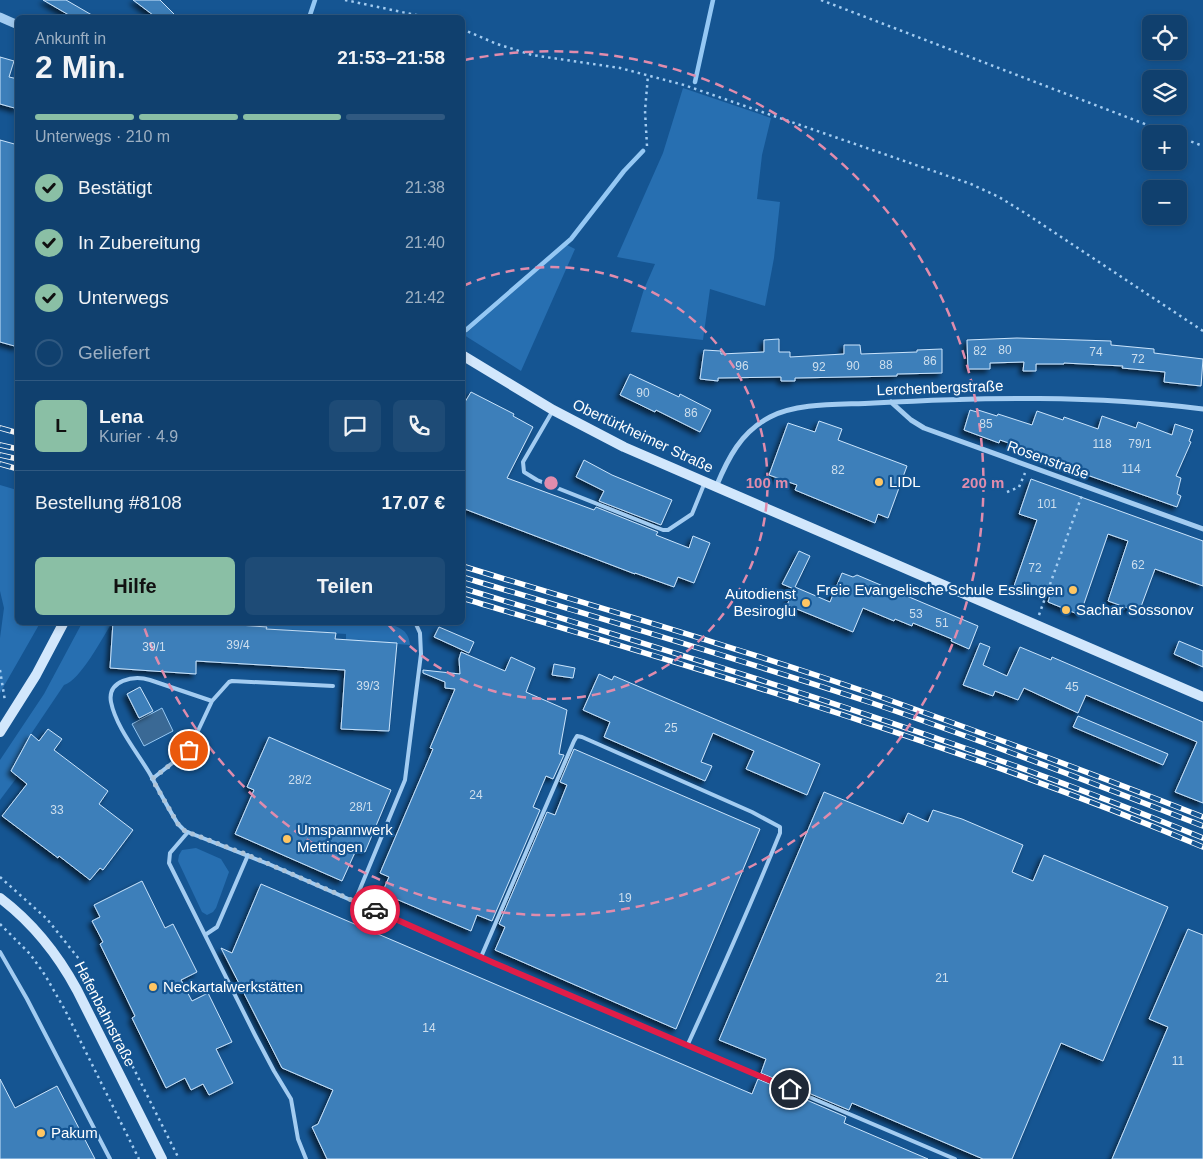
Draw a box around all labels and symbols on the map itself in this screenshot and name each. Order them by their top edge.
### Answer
house number: 80 [998,343,1012,357]
house number: 82 [973,344,987,358]
house number: 74 [1089,345,1103,359]
house number: 72 [1131,352,1145,366]
house number: 86 [923,354,937,368]
house number: 88 [879,358,893,372]
house number: 96 [735,359,749,373]
house number: 90 [846,359,860,373]
house number: 92 [812,360,826,374]
street label: Lerchenbergstraße [876,377,1004,398]
house number: 90 [636,386,650,400]
street label: Obertürkheimer Straße [570,395,716,476]
house number: 86 [684,406,698,420]
house number: 85 [979,417,993,431]
street label: Rosenstraße [1005,437,1091,482]
house number: 118 [1092,437,1112,451]
house number: 79/1 [1128,437,1152,451]
house number: 114 [1121,462,1141,476]
house number: 82 [831,463,845,477]
place label: LIDL [889,473,921,490]
centre of rings [542,474,560,492]
text: 100 m [746,474,788,491]
text: 200 m [962,474,1004,491]
marker: LIDL [873,476,885,488]
house number: 101 [1037,497,1057,511]
house number: 62 [1131,558,1145,572]
house number: 72 [1028,561,1042,575]
place label: Freie Evangelische Schule Esslingen [816,581,1063,598]
marker: Freie Evangelische Schule Esslingen [1067,584,1079,596]
place label: Autodienst Besiroglu [725,585,797,619]
marker: Autodienst Besiroglu [800,597,812,609]
place label: Sachar Sossonov [1076,601,1194,618]
marker: Sachar Sossonov [1060,604,1072,616]
house number: 53 [909,607,923,621]
house number: 51 [935,616,949,630]
house number: 39/4 [226,638,250,652]
house number: 39/1 [142,640,166,654]
house number: 39/3 [356,679,380,693]
house number: 45 [1065,680,1079,694]
house number: 25 [664,721,678,735]
pin [168,729,210,771]
house number: 28/2 [288,773,312,787]
house number: 24 [469,788,483,802]
house number: 28/1 [349,800,373,814]
house number: 33 [50,803,64,817]
place label: Umspannwerk Mettingen [297,821,393,855]
marker: Umspannwerk Mettingen [281,833,293,845]
courier [350,885,400,935]
house number: 19 [618,891,632,905]
street label: Hafenbahnstraße [72,958,139,1069]
house number: 21 [935,971,949,985]
place label: Neckartalwerkstätten [163,978,303,995]
marker: Neckartalwerkstätten [147,981,159,993]
house number: 14 [422,1021,436,1035]
house number: 11 [1172,1054,1185,1068]
pin [769,1068,811,1110]
place label: Pakum [51,1124,98,1141]
marker: Pakum [35,1127,47,1139]

